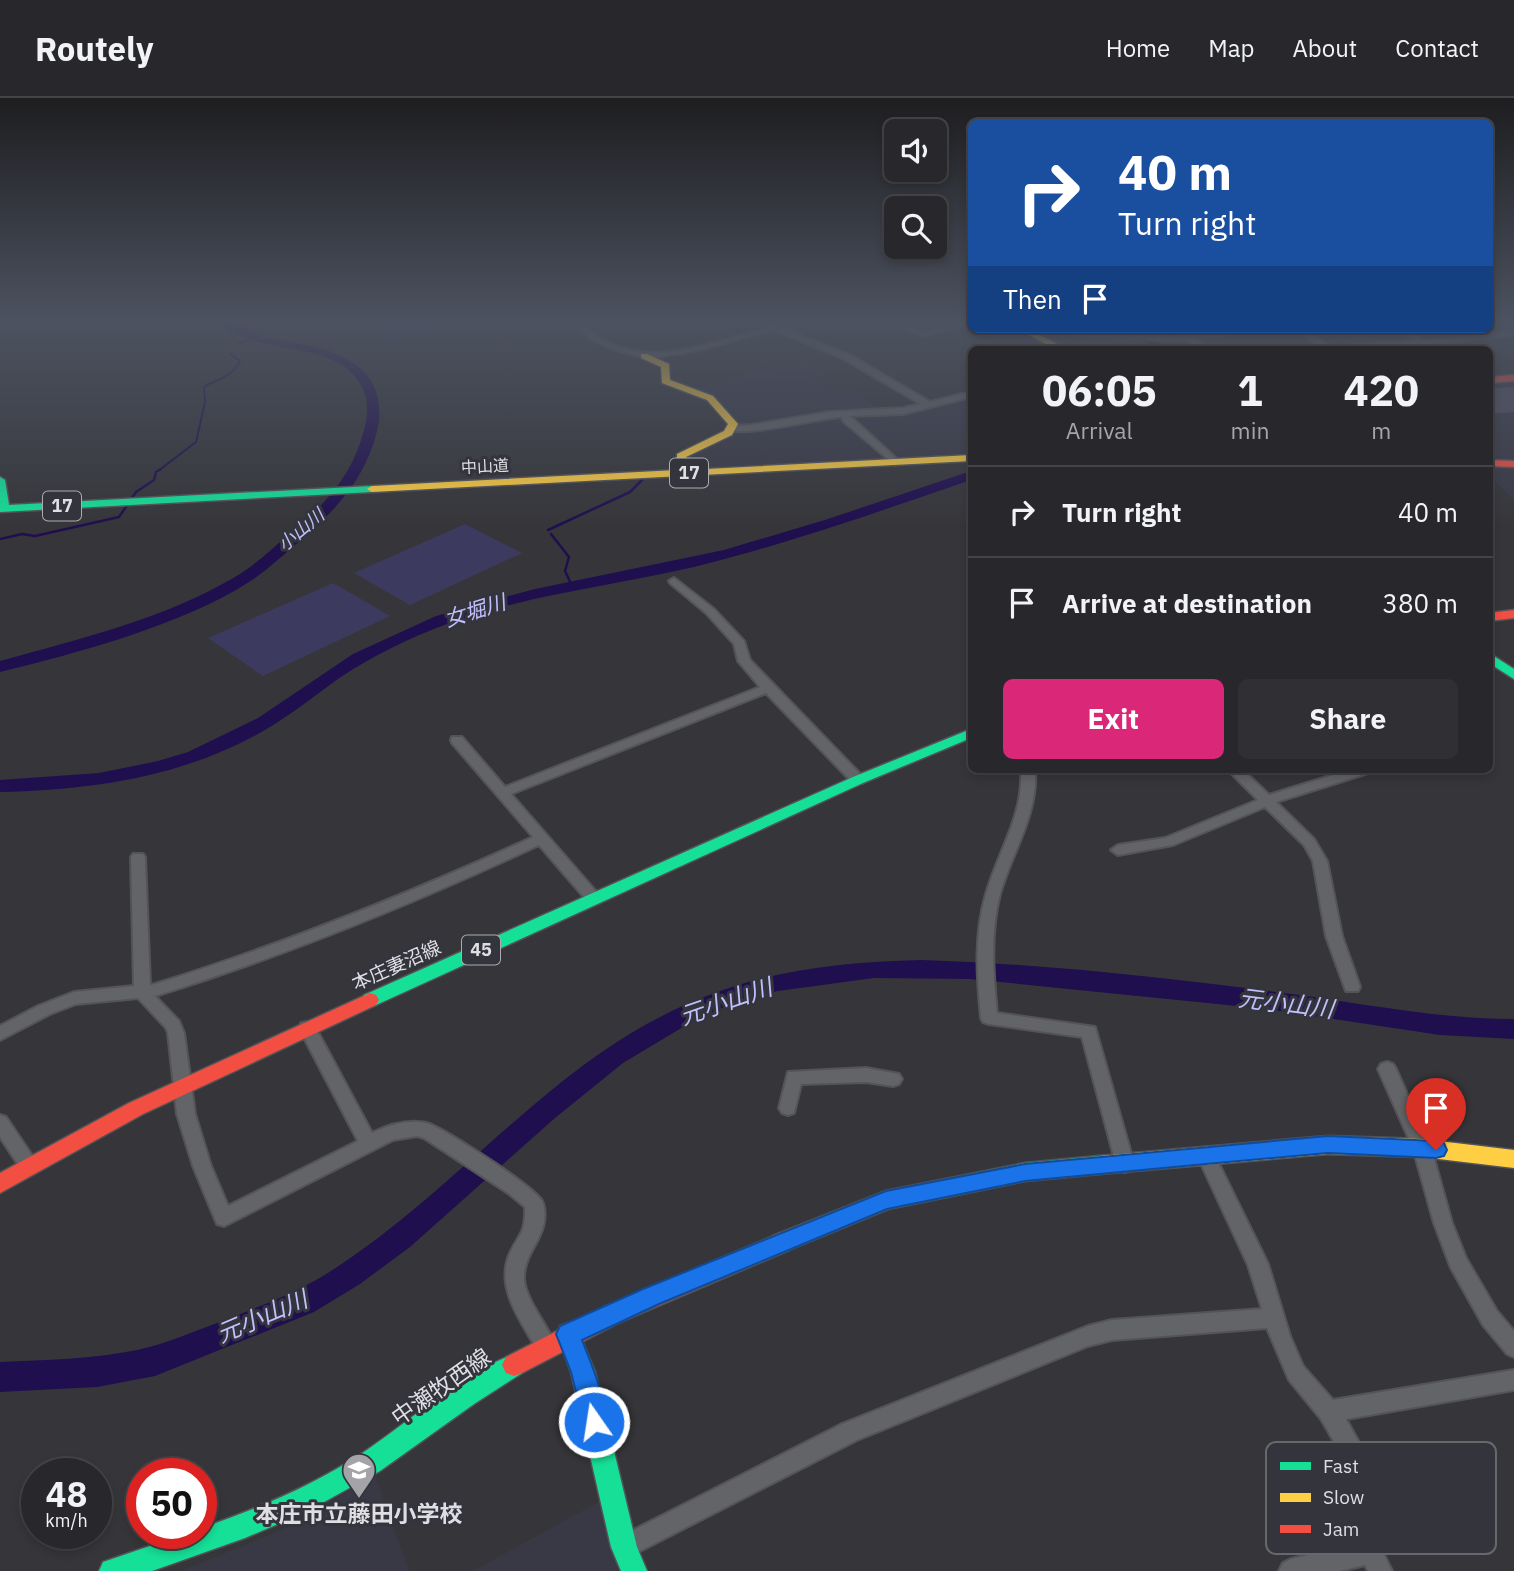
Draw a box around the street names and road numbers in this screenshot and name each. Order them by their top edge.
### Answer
street label: 中山道 [461,455,509,477]
road number: 17 [670,458,708,488]
road number: 17 [43,492,81,520]
street label: 本庄妻沼線 [348,935,444,995]
road number: 45 [462,936,500,964]
street label: 中瀬牧西線 [385,1341,496,1431]

